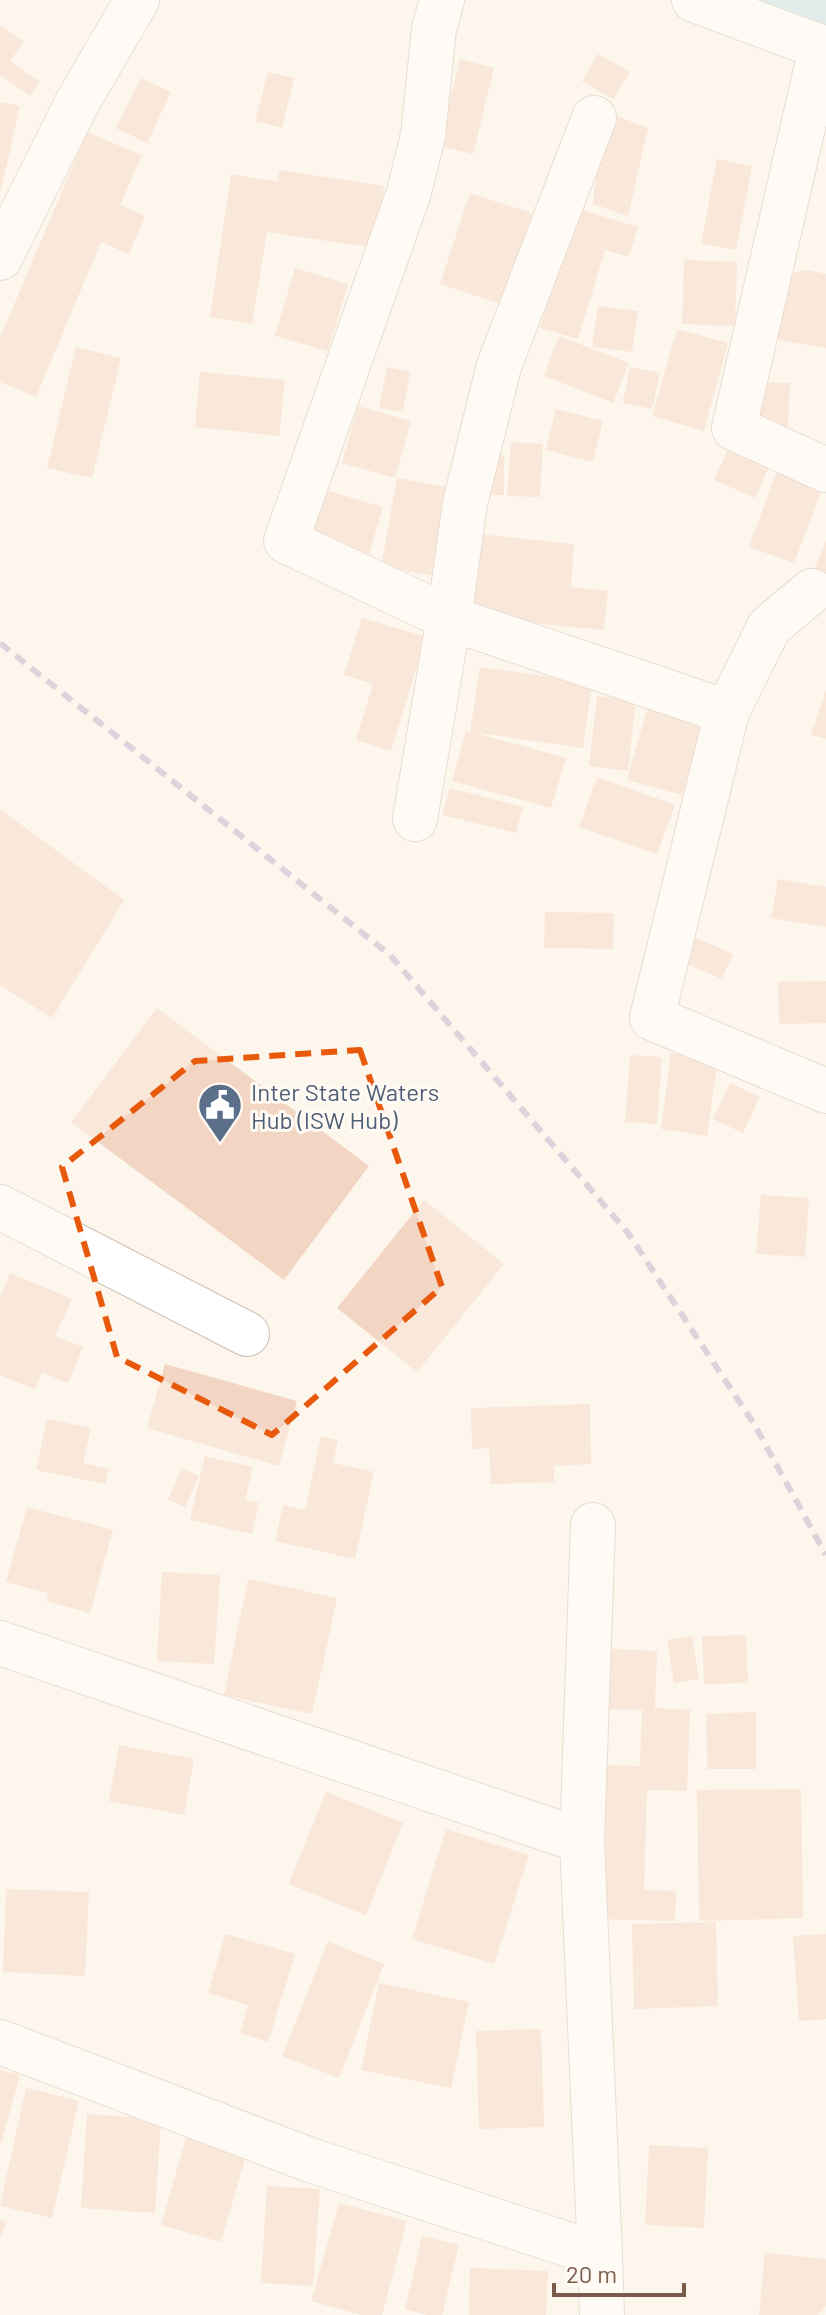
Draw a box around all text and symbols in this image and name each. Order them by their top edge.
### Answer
place label: Inter State Waters Hub (ISW Hub) [251,1077,439,1134]
public building icon: Inter State Waters Hub (ISW Hub) [196,1081,244,1144]
scale bar [554,2247,684,2297]
text: 20 m [566,2259,617,2288]

